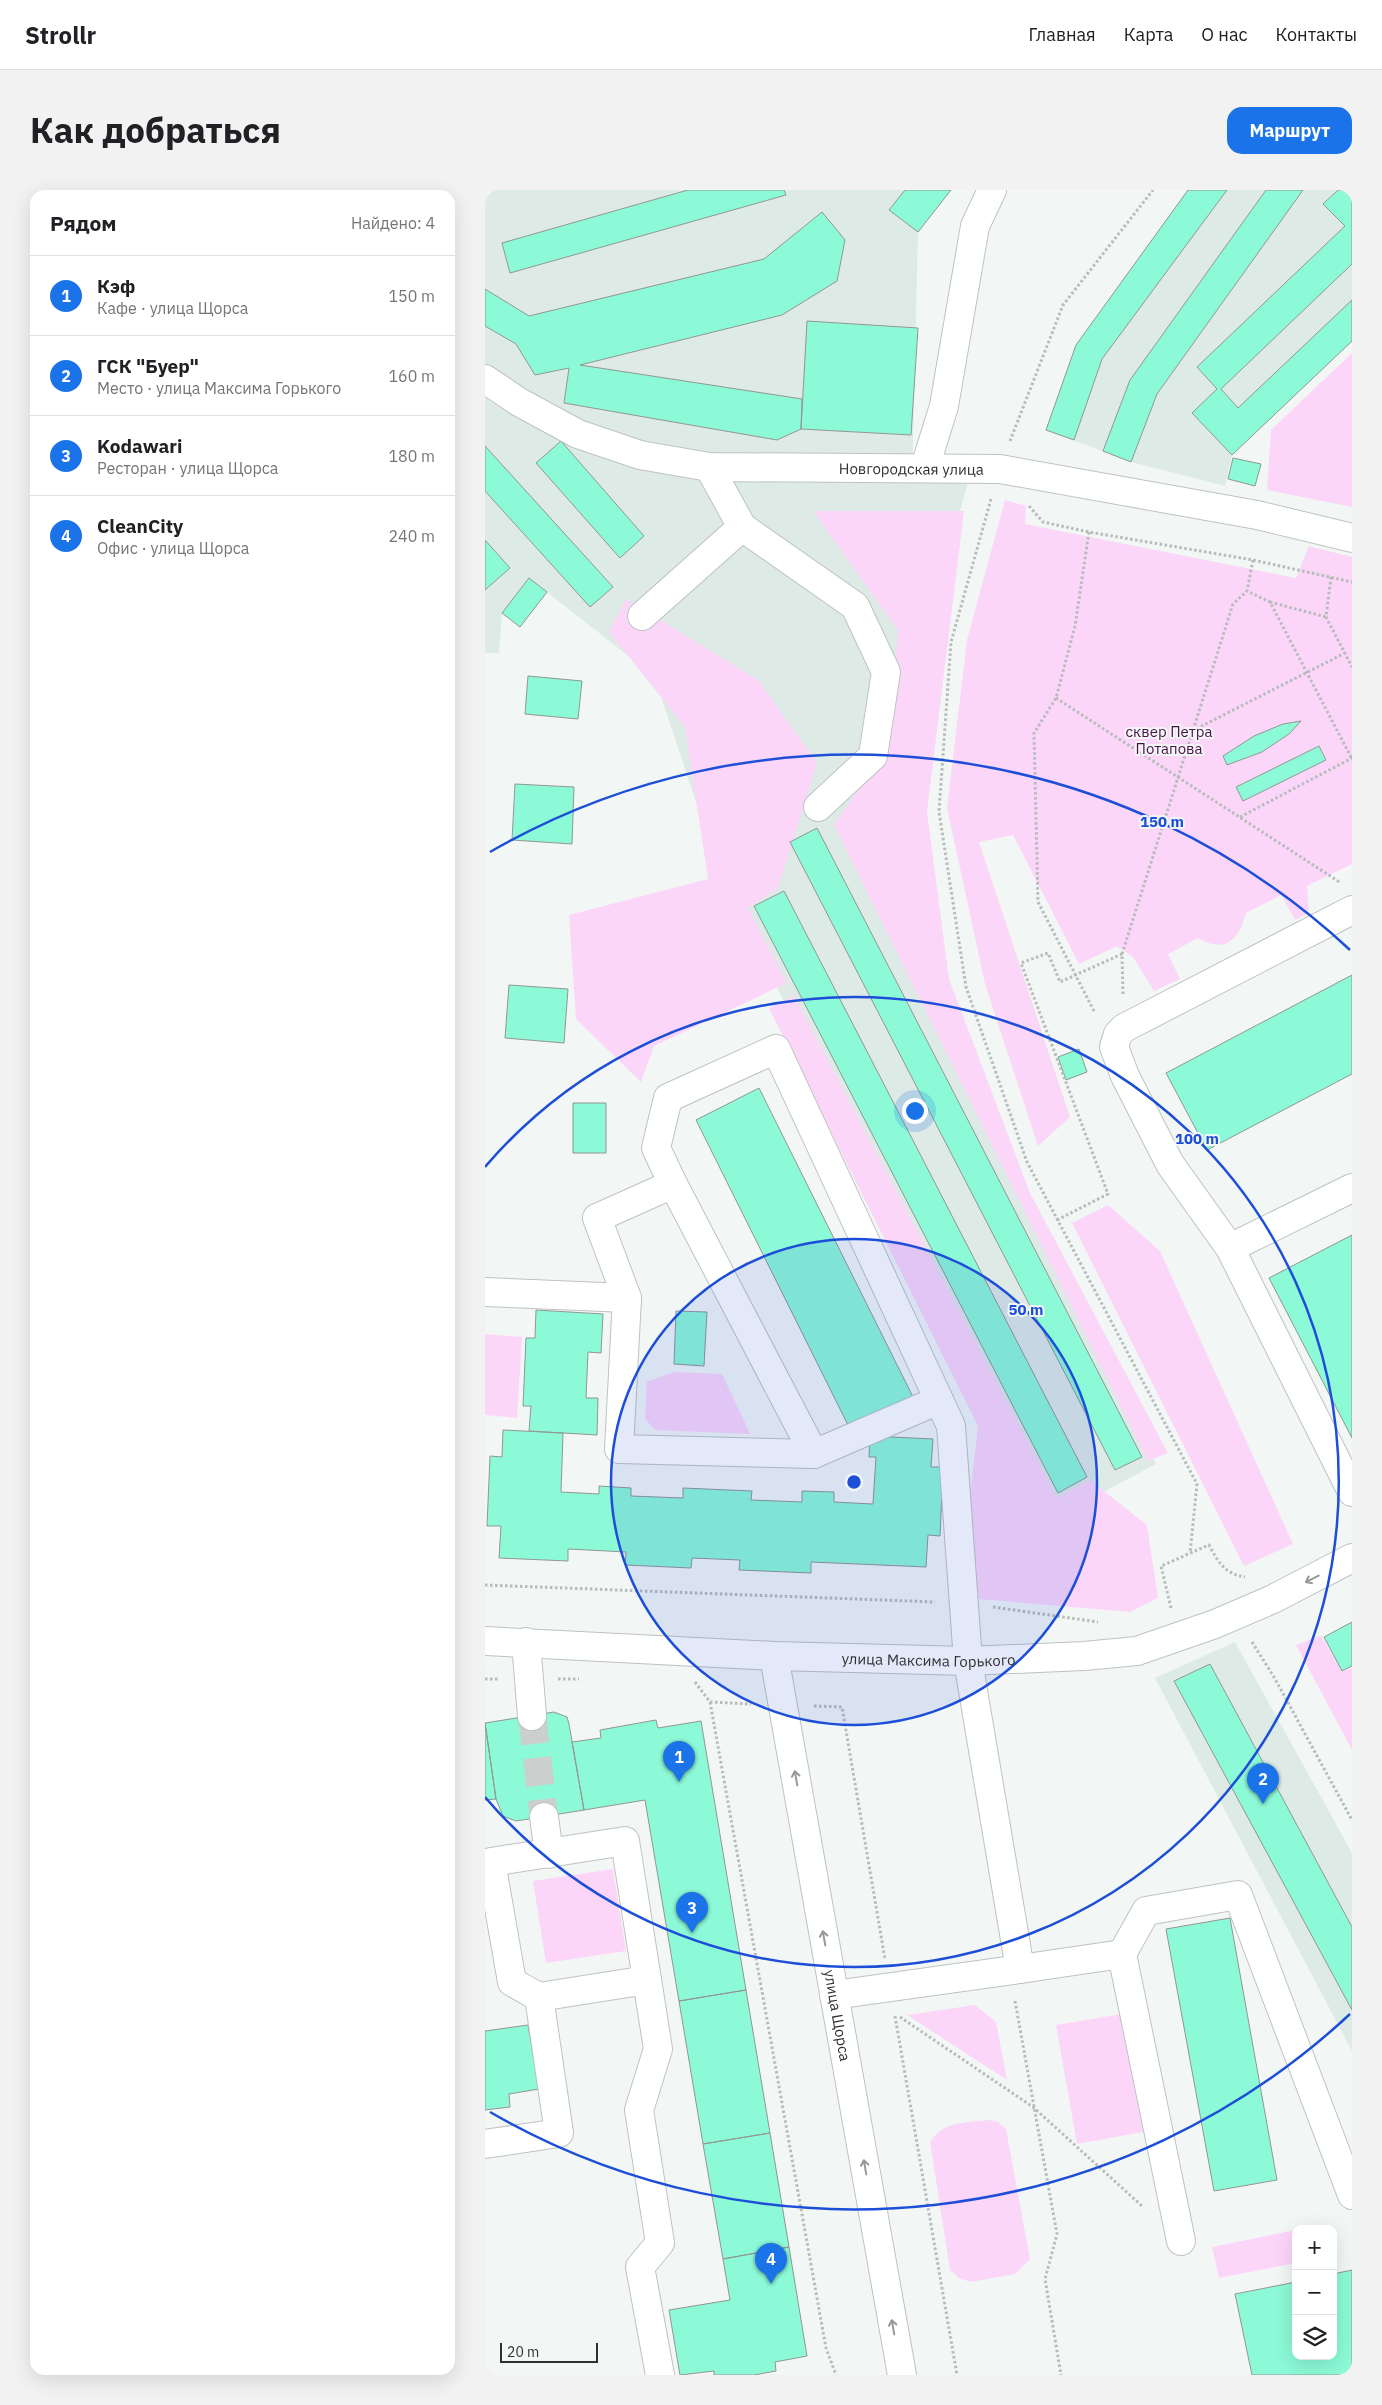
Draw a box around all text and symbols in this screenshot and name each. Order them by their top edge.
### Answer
text: Strollr [25,19,96,51]
text: Главная [1028,23,1096,46]
text: Карта [1124,23,1173,46]
text: О нас [1201,23,1248,46]
text: Контакты [1276,23,1357,46]
text: Как добраться [30,107,281,153]
button: Маршрут [1227,107,1352,154]
text: Рядом [50,209,117,237]
text: Найдено: 4 [351,213,435,233]
text: Кэф [97,274,135,298]
text: 1 [61,286,71,306]
text: 150 m [388,286,435,306]
text: Кафе · улица Щорса [97,298,248,318]
text: ГСК "Буер" [97,354,199,378]
text: 2 [61,366,71,386]
text: 160 m [388,366,435,386]
text: Место · улица Максима Горького [97,378,341,398]
text: Kodawari [97,434,182,458]
text: 3 [61,446,71,466]
text: 180 m [388,446,435,466]
text: Ресторан · улица Щорса [97,458,278,478]
street label: Новгородская улица [839,458,984,478]
text: CleanCity [97,514,183,538]
text: 4 [61,526,71,546]
text: 240 m [388,526,435,546]
text: Офис · улица Щорса [97,538,249,558]
park label: сквер Петра Потапова [1126,722,1212,758]
text: 150 m [1140,812,1184,831]
your location [902,1098,928,1124]
text: 100 m [1175,1129,1219,1148]
text: 50 m [1009,1300,1043,1319]
centre of rings [845,1473,863,1491]
one-way arrow [1305,1575,1320,1584]
street label: улица Максима Горького [841,1648,1016,1670]
pin: 1 [663,1741,695,1782]
pin: 2 [1247,1763,1279,1804]
one-way arrow [790,1770,800,1786]
pin: 3 [676,1892,708,1933]
one-way arrow [819,1930,829,1946]
street label: улица Щорса [821,1968,855,2063]
one-way arrow [859,2159,869,2175]
map controls [1292,2225,1337,2360]
button: + [1292,2225,1337,2270]
pin: 4 [755,2243,787,2284]
button: − [1292,2270,1337,2315]
button: layers [1292,2315,1337,2360]
one-way arrow [888,2319,898,2335]
scale bar [500,2340,597,2363]
text: 20 m [507,2343,539,2361]

